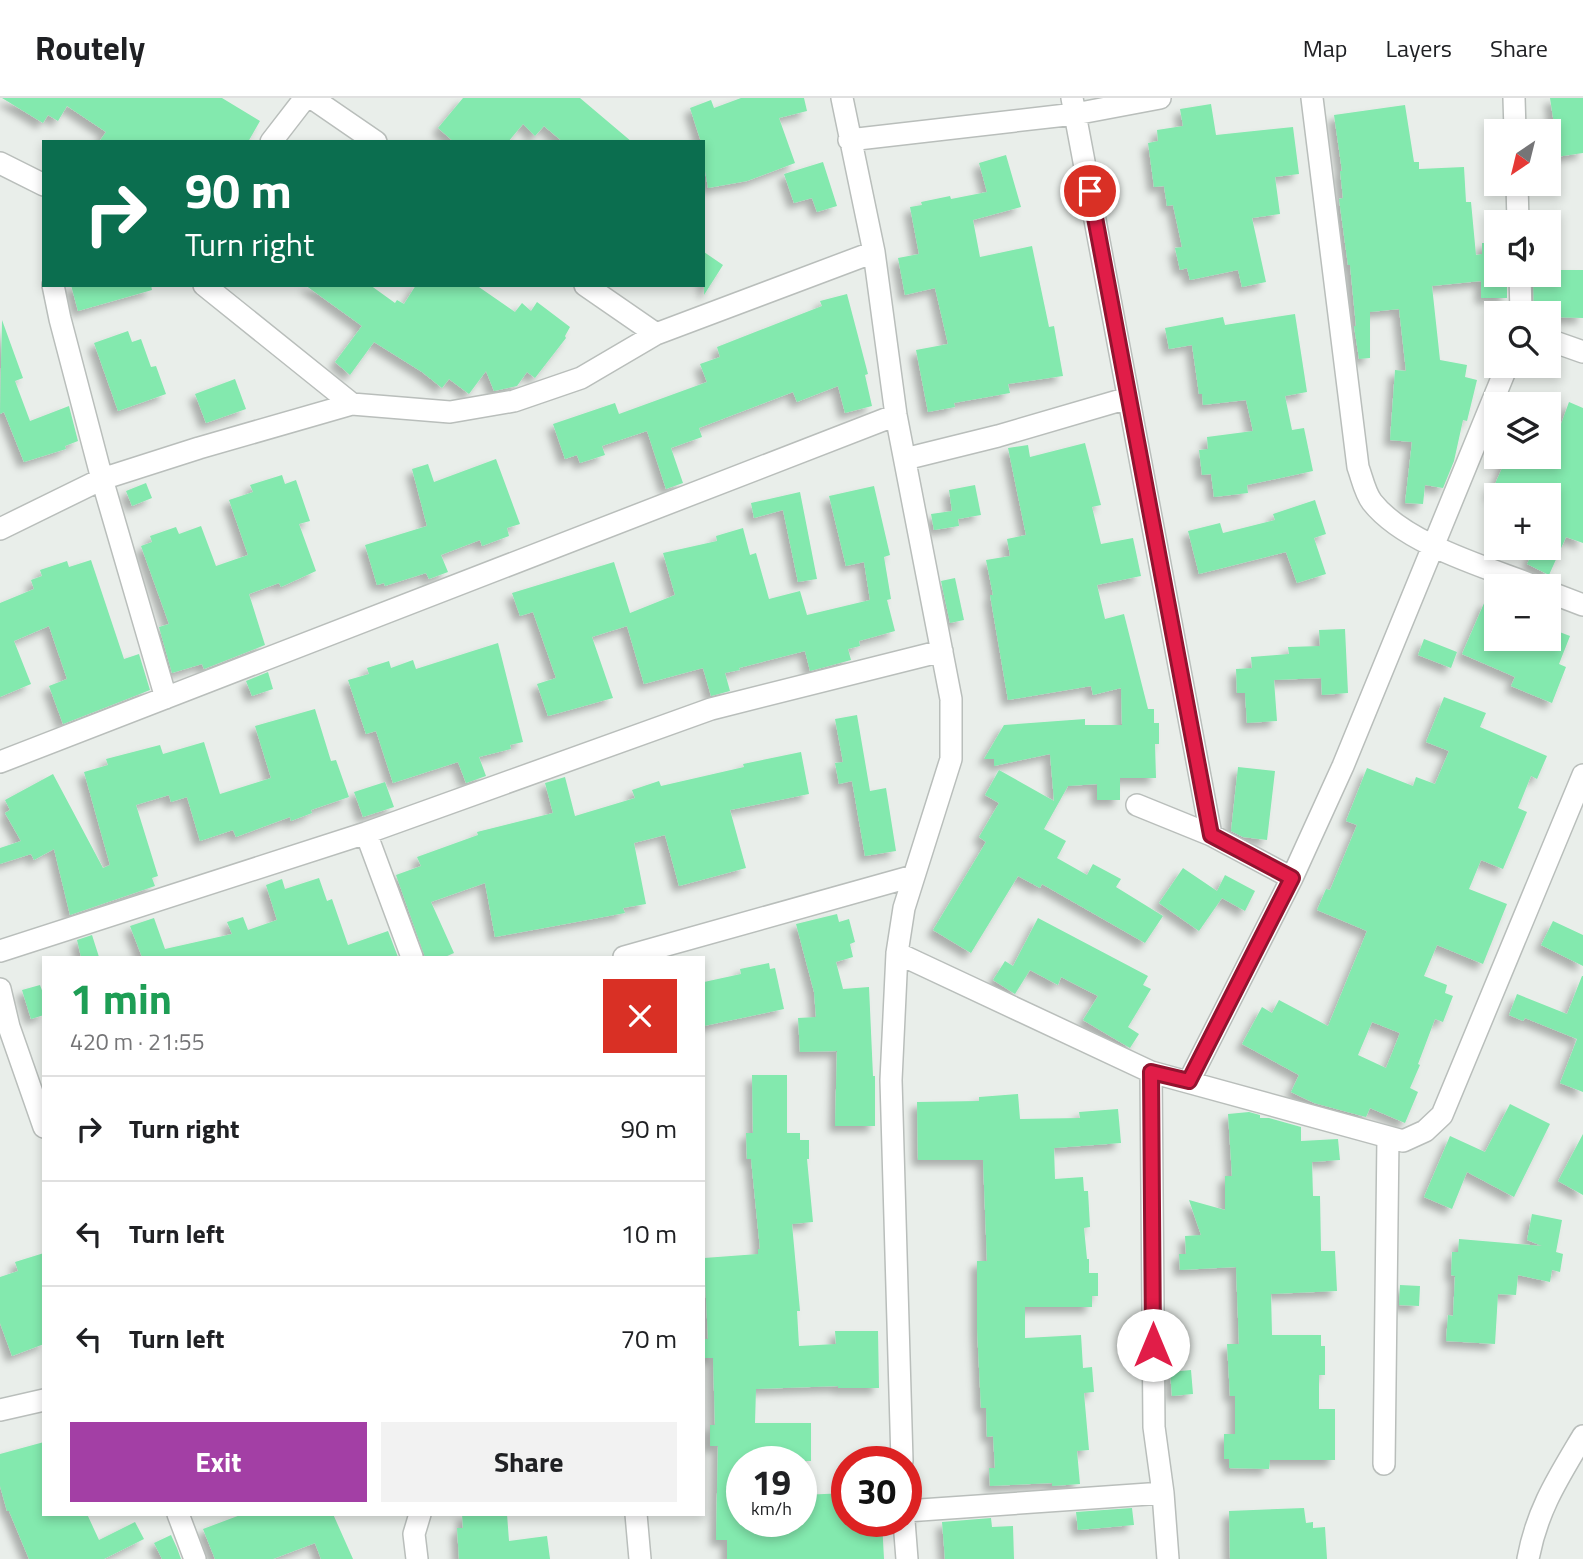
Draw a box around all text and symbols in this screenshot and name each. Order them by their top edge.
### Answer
text: Routely [35,23,145,73]
text: Map [1303,30,1348,66]
text: Layers [1386,30,1452,66]
text: Share [1490,30,1548,66]
north arrow [1484,119,1561,196]
map controls [1484,119,1561,651]
text: 90 m [185,152,292,227]
pin [1060,161,1120,221]
icon: right [70,168,161,259]
icon: arrive [1071,172,1109,210]
button: sound [1484,210,1561,287]
text: Turn right [185,220,314,268]
button: search [1484,301,1561,378]
button: layers [1484,392,1561,469]
button: + [1484,483,1561,560]
button: − [1484,574,1561,651]
text: 1 min [70,966,172,1030]
button: close [603,979,677,1053]
text: 420 m · 21:55 [70,1024,205,1059]
text: Turn right [129,1109,240,1148]
text: 90 m [620,1109,677,1148]
icon: right [70,1110,108,1148]
text: Turn left [129,1214,224,1253]
text: 10 m [620,1214,677,1253]
icon: left [70,1215,108,1253]
position arrow [1116,1308,1190,1382]
text: Turn left [129,1319,224,1358]
text: 70 m [620,1319,677,1358]
icon: left [70,1320,108,1358]
button: Exit [70,1422,367,1502]
button: Share [381,1422,677,1502]
speed limit sign: 30 [831,1446,922,1537]
text: 19 [752,1455,791,1509]
text: km/h [751,1495,792,1522]

